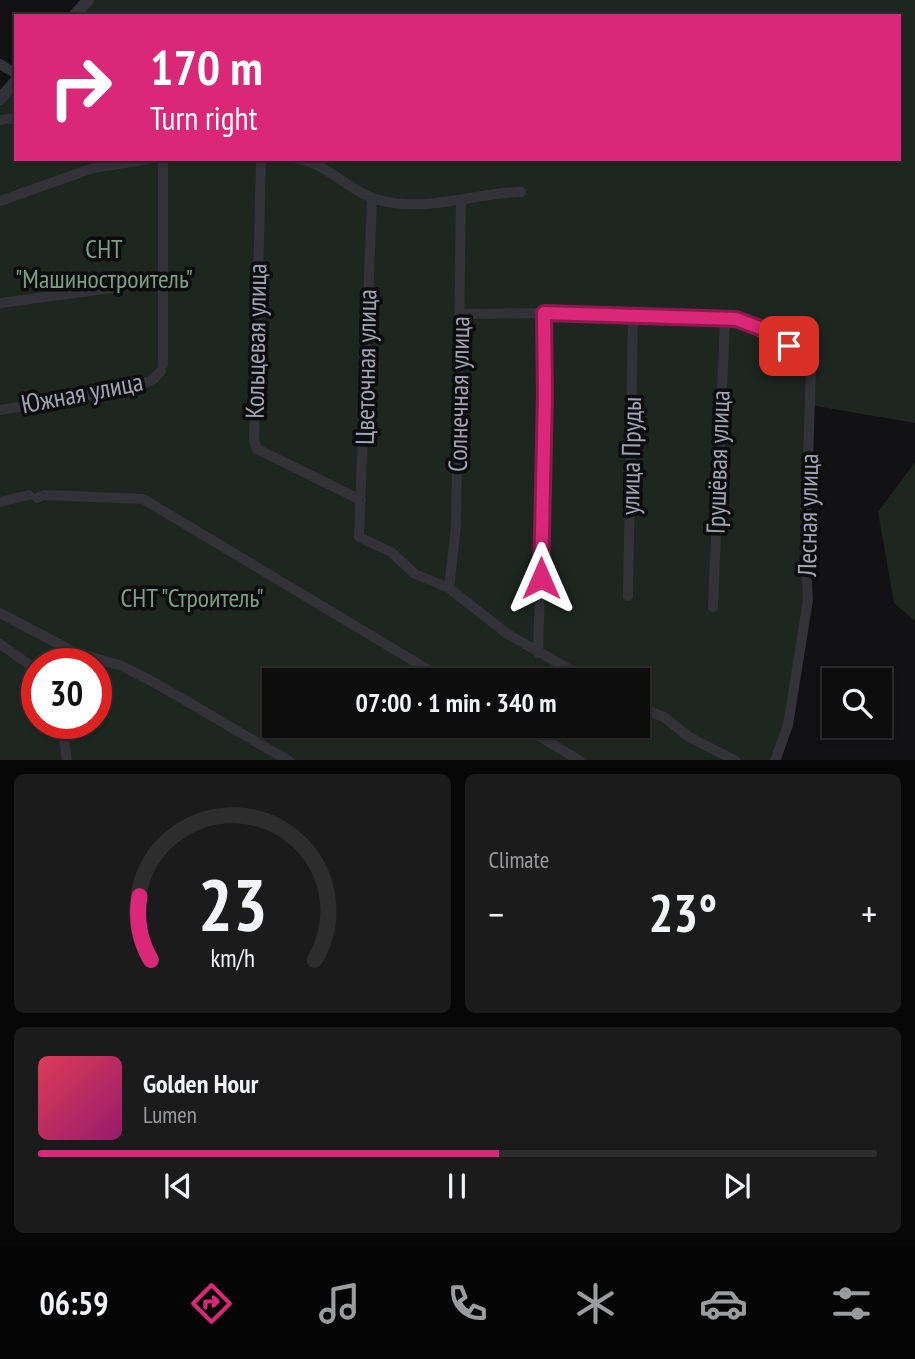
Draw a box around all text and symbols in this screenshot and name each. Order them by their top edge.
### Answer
text: 170 m [150,35,263,99]
icon: right [35,42,126,133]
text: Turn right [150,97,258,139]
park label: СНТ "Машиностроитель" [15,232,193,295]
street label: Кольцевая улица [238,263,273,419]
street label: Цветочная улица [348,289,383,445]
street label: Солнечная улица [441,316,476,472]
pin [759,316,819,376]
icon: arrive [770,327,808,365]
street label: Южная улица [18,365,145,420]
street label: Грушёвая улица [699,390,736,534]
street label: улица Пруды [613,397,648,515]
street label: Лесная улица [790,453,825,578]
position arrow [504,541,578,615]
park label: СНТ "Строитель" [120,581,264,614]
speed limit sign: 30 [21,648,112,739]
map controls [822,668,892,738]
button: search [822,668,892,738]
text: 07:00 · 1 min · 340 m [356,686,556,719]
text: Climate [489,845,549,874]
text: 23 [197,856,267,950]
text: 23° [648,879,717,946]
text: − [489,889,504,938]
text: + [861,889,877,938]
text: km/h [210,941,254,973]
text: Golden Hour [143,1067,258,1100]
text: Lumen [143,1100,197,1129]
icon: previous [159,1167,197,1205]
icon: pause [438,1167,476,1205]
icon: next [718,1167,756,1205]
icon: directions [187,1279,236,1328]
icon: music [315,1279,364,1328]
icon: phone [443,1279,492,1328]
icon: climate [571,1279,620,1328]
icon: car [699,1279,748,1328]
icon: filters [827,1279,876,1328]
text: 06:59 [39,1282,109,1324]

